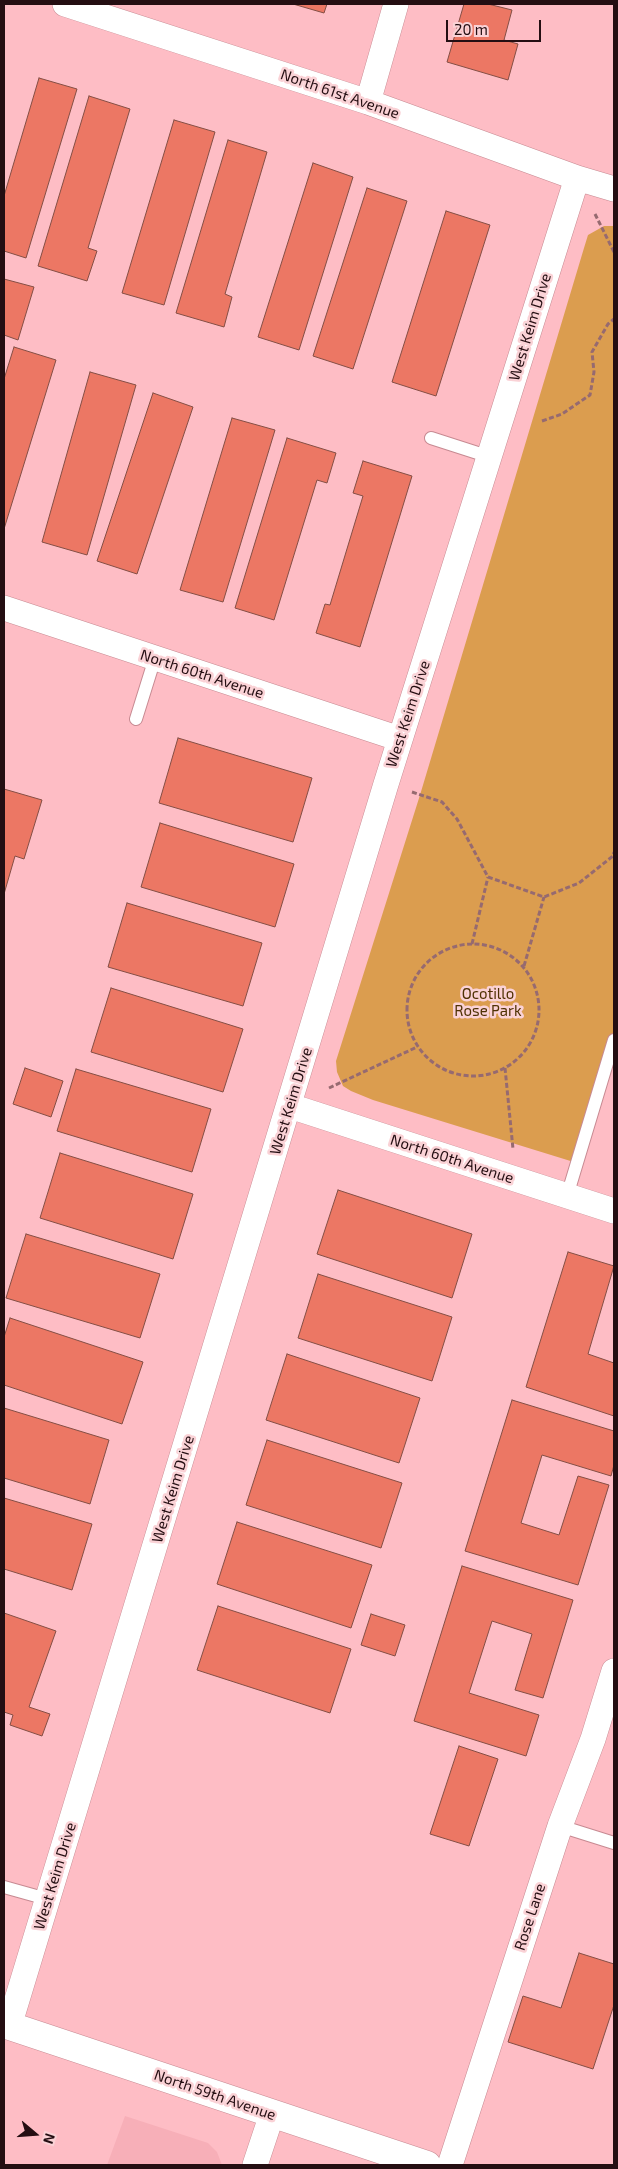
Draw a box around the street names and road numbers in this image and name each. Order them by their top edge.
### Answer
street label: North 61st Avenue [278,65,402,123]
street label: West Keim Drive [505,271,555,383]
street label: North 60th Avenue [138,646,266,702]
street label: West Keim Drive [382,658,434,770]
street label: West Keim Drive [266,1045,316,1157]
street label: North 60th Avenue [388,1131,516,1187]
street label: West Keim Drive [148,1433,198,1545]
street label: West Keim Drive [30,1820,80,1932]
street label: Rose Lane [511,1881,549,1953]
street label: North 59th Avenue [152,2066,278,2124]

